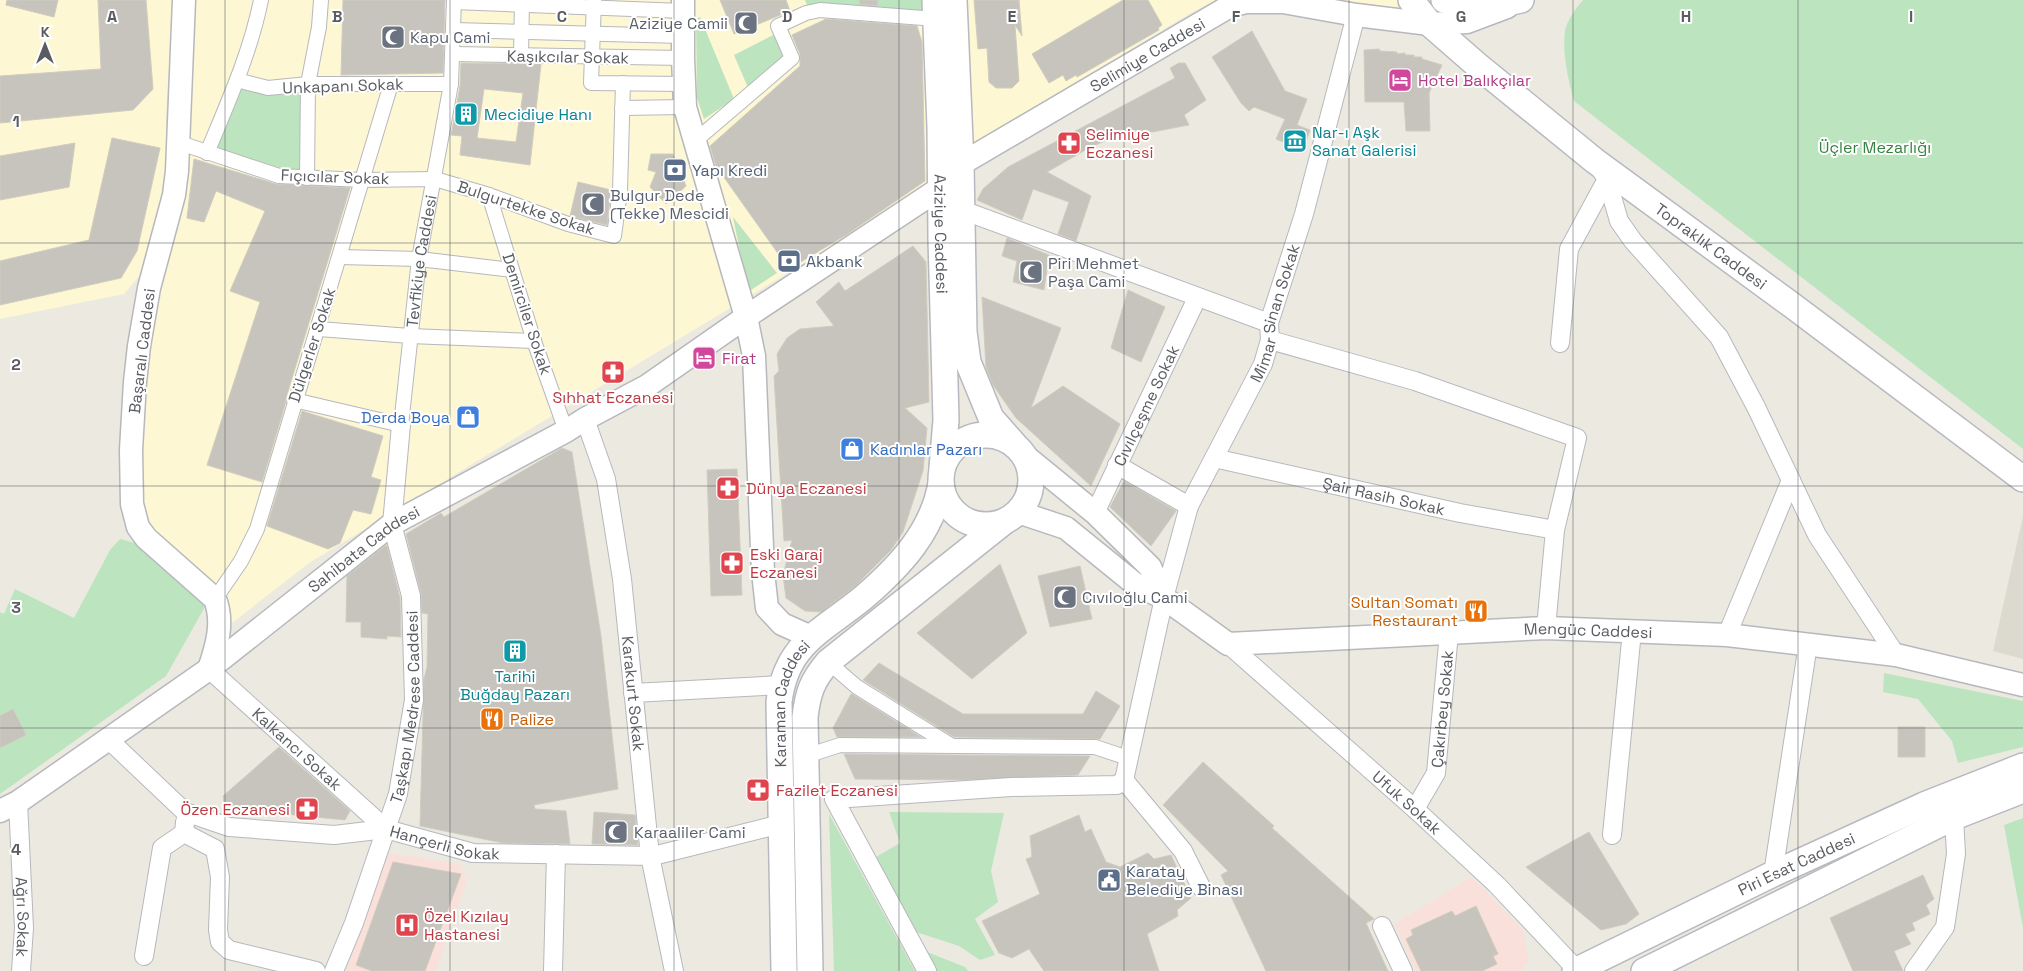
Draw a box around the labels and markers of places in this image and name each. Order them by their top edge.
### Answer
mosque icon: Aziziye Camii [733,10,759,36]
place label: Aziziye Camii [629,13,728,34]
mosque icon: Kapu Cami [380,24,406,50]
place label: Kapu Cami [410,27,490,48]
hotel icon: Hotel Balıkçılar [1387,67,1413,93]
place label: Hotel Balıkçılar [1418,70,1531,91]
building icon: Mecidiye Hanı [453,101,479,127]
place label: Mecidiye Hanı [484,104,592,125]
place label: Nar-ı Aşk Sanat Galerisi [1312,122,1416,161]
place label: Selimiye Eczanesi [1086,124,1153,163]
museum icon: Nar-ı Aşk Sanat Galerisi [1282,128,1308,154]
pharmacy icon: Selimiye Eczanesi [1056,130,1082,156]
bank icon: Yapı Kredi [662,157,688,183]
place label: Yapı Kredi [692,160,767,181]
place label: Bulgur Dede (Tekke) Mescidi [610,185,729,224]
mosque icon: Bulgur Dede (Tekke) Mescidi [580,191,606,217]
bank icon: Akbank [776,248,802,274]
place label: Akbank [806,251,863,272]
place label: Piri Mehmet Paşa Cami [1048,253,1139,292]
mosque icon: Piri Mehmet Paşa Cami [1018,259,1044,285]
hotel icon: Firat [691,345,717,371]
place label: Firat [722,348,756,369]
pharmacy icon: Sıhhat Eczanesi [600,359,626,385]
place label: Sıhhat Eczanesi [553,387,673,408]
shop icon: Derda Boya [455,404,481,430]
place label: Derda Boya [361,407,450,428]
shop icon: Kadınlar Pazarı [839,436,865,462]
place label: Kadınlar Pazarı [870,439,982,460]
pharmacy icon: Dünya Eczanesi [715,475,741,501]
place label: Dünya Eczanesi [746,478,867,499]
place label: Eski Garaj Eczanesi [750,544,823,583]
pharmacy icon: Eski Garaj Eczanesi [719,550,745,576]
mosque icon: Cıvıloğlu Cami [1052,584,1078,610]
place label: Cıvıloğlu Cami [1082,587,1188,608]
place label: Sultan Somatı Restaurant [1351,592,1458,631]
restaurant icon: Sultan Somatı Restaurant [1463,598,1489,624]
building icon: Tarihi Buğday Pazarı [502,638,528,664]
place label: Tarihi Buğday Pazarı [460,666,570,705]
restaurant icon: Palize [479,706,505,732]
place label: Palize [510,709,554,730]
pharmacy icon: Fazilet Eczanesi [745,777,771,803]
place label: Fazilet Eczanesi [776,780,898,801]
pharmacy icon: Özen Eczanesi [294,796,320,822]
place label: Özen Eczanesi [180,799,290,820]
mosque icon: Karaaliler Cami [603,819,629,845]
place label: Karaaliler Cami [634,822,746,843]
place label: Karatay Belediye Binası [1126,861,1243,900]
public building icon: Karatay Belediye Binası [1096,867,1122,893]
place label: Özel Kızılay Hastanesi [424,906,509,945]
hospital icon: Özel Kızılay Hastanesi [394,912,420,938]

